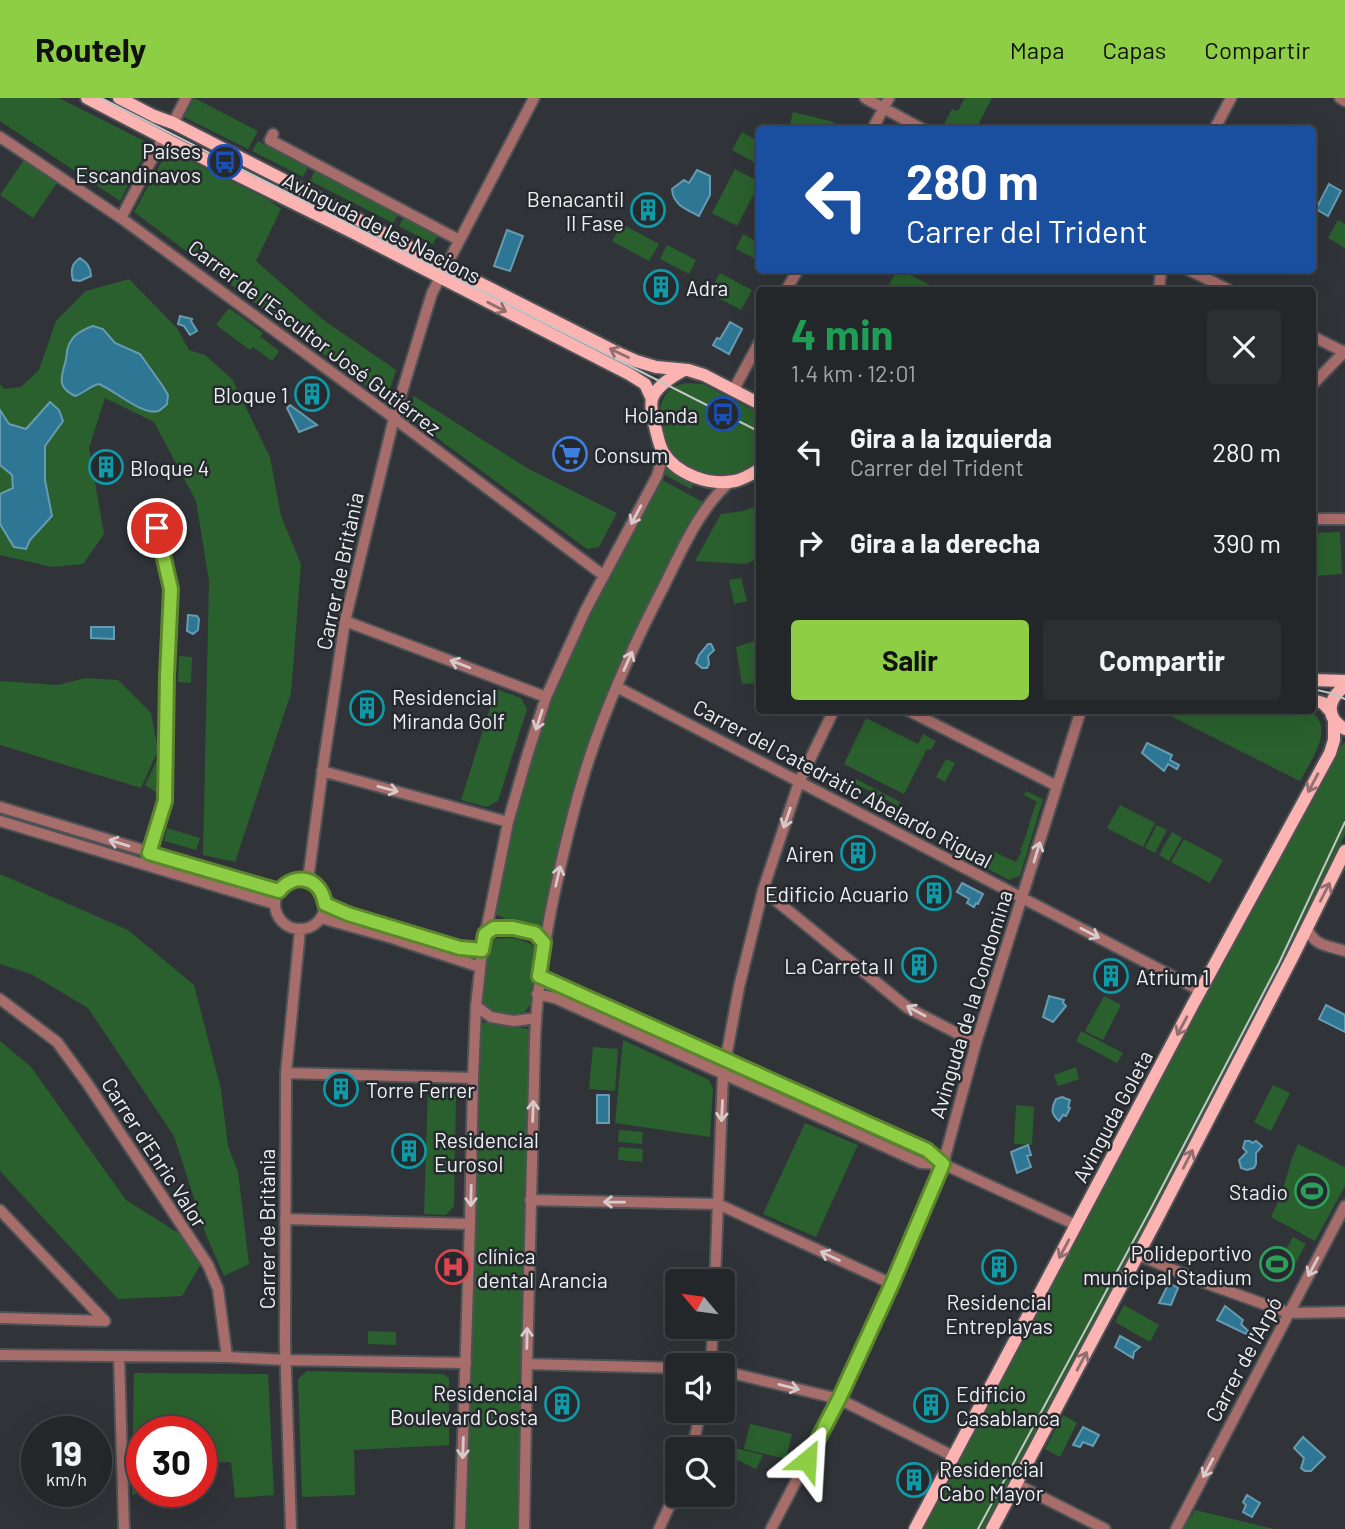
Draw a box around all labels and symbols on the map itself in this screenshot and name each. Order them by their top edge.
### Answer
place label: Países Escandinavos [75,138,201,187]
bus stop icon: Países Escandinavos [206,143,244,181]
street label: Avinguda de les Nacions [279,166,485,288]
place label: Benacantil II Fase [527,186,624,235]
building icon: Benacantil II Fase [629,191,667,229]
street label: Carrer de l'Escultor José Gutiérrez [184,234,446,440]
building icon: Adra [642,268,680,306]
place label: Adra [686,275,728,300]
one-way arrow [486,300,507,314]
one-way arrow [609,345,630,359]
building icon: Bloque 1 [293,375,331,413]
place label: Bloque 1 [213,382,288,407]
bus stop icon: Holanda [704,395,742,433]
place label: Holanda [624,402,698,427]
supermarket icon: Consum [551,435,589,473]
place label: Consum [594,442,668,467]
building icon: Bloque 4 [87,448,125,486]
place label: Bloque 4 [130,455,209,480]
street label: Carrer de Britània [310,490,368,652]
pin [127,498,187,558]
one-way arrow [629,504,642,525]
one-way arrow [622,650,635,672]
one-way arrow [449,656,471,669]
place label: Residencial Miranda Golf [392,684,505,733]
building icon: Residencial Miranda Golf [348,689,386,727]
street label: Carrer del Catedràtic Abelardo Rigual [689,693,997,873]
one-way arrow [531,709,544,731]
one-way arrow [1306,772,1319,793]
one-way arrow [376,783,399,796]
one-way arrow [780,807,793,829]
building icon: Airen [839,834,877,872]
one-way arrow [109,836,131,849]
place label: Airen [786,841,834,866]
one-way arrow [1031,841,1044,863]
one-way arrow [552,865,566,888]
building icon: Edificio Acuario [915,874,953,912]
place label: Edificio Acuario [765,881,909,906]
one-way arrow [1319,882,1333,902]
street label: Avinguda de la Condomina [923,887,1017,1121]
one-way arrow [1079,927,1100,941]
building icon: La Carreta II [900,946,938,984]
place label: La Carreta II [784,953,894,978]
building icon: Atrium 1 [1092,957,1130,995]
place label: Atrium 1 [1136,964,1209,989]
one-way arrow [906,1004,926,1018]
one-way arrow [1174,1015,1188,1036]
street label: Avinguda Goleta [1067,1046,1157,1186]
building icon: Torre Ferrer [322,1070,360,1108]
street label: Carrer d'Enric Valor [97,1072,213,1232]
place label: Torre Ferrer [366,1077,475,1102]
one-way arrow [715,1099,728,1122]
one-way arrow [526,1100,540,1123]
place label: Residencial Eurosol [434,1127,539,1176]
building icon: Residencial Eurosol [390,1132,428,1170]
street label: Carrer de Britània [254,1149,279,1309]
one-way arrow [1181,1149,1195,1170]
sports icon: Stadio [1293,1172,1331,1210]
place label: Stadio [1229,1179,1288,1204]
one-way arrow [464,1184,478,1207]
one-way arrow [603,1195,626,1208]
one-way arrow [1056,1238,1070,1259]
place label: Polideportivo municipal Stadium [1083,1240,1252,1289]
place label: clínica dental Arancia [477,1243,608,1292]
sports icon: Polideportivo municipal Stadium [1258,1245,1296,1283]
hospital icon: clínica dental Arancia [434,1248,472,1286]
building icon: Residencial Entreplayas [980,1248,1018,1286]
one-way arrow [820,1249,841,1262]
one-way arrow [1306,1256,1320,1277]
north arrow [665,1269,735,1339]
place label: Residencial Entreplayas [945,1289,1053,1338]
street label: Carrer de l'Arpó [1200,1292,1286,1426]
one-way arrow [520,1327,534,1350]
one-way arrow [1075,1351,1089,1371]
place label: Residencial Boulevard Costa [390,1380,538,1429]
one-way arrow [777,1381,800,1394]
place label: Edificio Casablanca [956,1381,1060,1430]
building icon: Residencial Boulevard Costa [543,1385,581,1423]
building icon: Edificio Casablanca [912,1386,950,1424]
speed limit sign: 30 [126,1416,217,1507]
position arrow [770,1423,844,1497]
one-way arrow [457,1436,470,1459]
place label: Residencial Cabo Mayor [939,1456,1044,1505]
one-way arrow [1200,1457,1214,1478]
building icon: Residencial Cabo Mayor [895,1461,933,1499]

